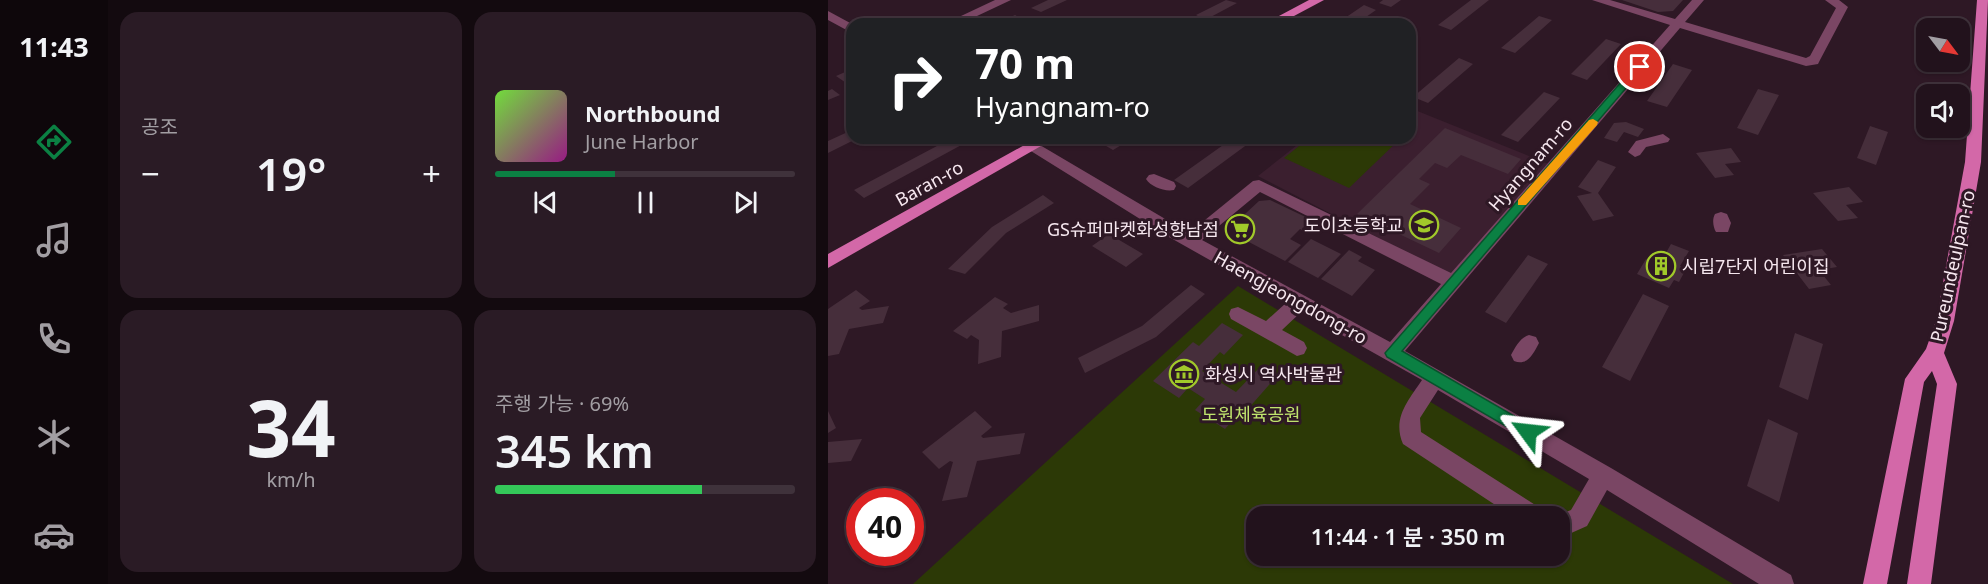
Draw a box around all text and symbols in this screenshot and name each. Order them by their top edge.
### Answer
north arrow [1916,18,1970,72]
map controls [1916,18,1970,138]
text: 11:43 [19,28,89,65]
text: 70 m [975,34,1075,91]
pin [1614,41,1665,92]
icon: right [876,42,954,120]
icon: arrive [1623,50,1656,83]
button: sound [1916,84,1970,138]
text: Hyangnam-ro [975,88,1150,125]
text: Northbound [585,98,720,128]
street label: Hyangnam-ro [1483,112,1577,216]
text: 공조 [141,113,178,140]
icon: directions [33,121,75,163]
text: June Harbor [585,128,699,155]
text: 19° [256,143,326,204]
text: − [141,151,160,196]
text: + [422,151,441,196]
street label: Baran-ro [891,155,967,211]
icon: previous [529,186,562,219]
icon: pause [629,186,662,219]
icon: next [729,186,762,219]
street label: Pureundeulpan-ro [1924,188,1980,344]
school or university icon: 도이초등학교 [1408,209,1440,241]
supermarket icon: GS슈퍼마켓화성향남점 [1224,213,1256,245]
place label: 도이초등학교 [1304,213,1403,237]
place label: GS슈퍼마켓화성향남점 [1047,217,1219,241]
icon: music [33,219,75,261]
street label: Haengjeongdong-ro [1210,245,1372,349]
building icon: 시립7단지 어린이집 [1645,250,1677,282]
place label: 시립7단지 어린이집 [1682,254,1829,278]
icon: phone [33,318,75,360]
museum icon: 화성시 역사박물관 [1168,358,1200,390]
place label: 화성시 역사박물관 [1205,362,1343,386]
text: 34 [246,374,336,480]
text: 주행 가능 · 69% [495,390,629,417]
position arrow [1496,400,1560,464]
park label: 도원체육공원 [1201,402,1301,426]
icon: climate [33,416,75,458]
text: 345 km [495,420,654,481]
text: km/h [266,466,316,493]
speed limit sign: 40 [846,488,924,566]
icon: car [33,514,75,556]
text: 11:44 · 1 분 · 350 m [1311,521,1505,551]

